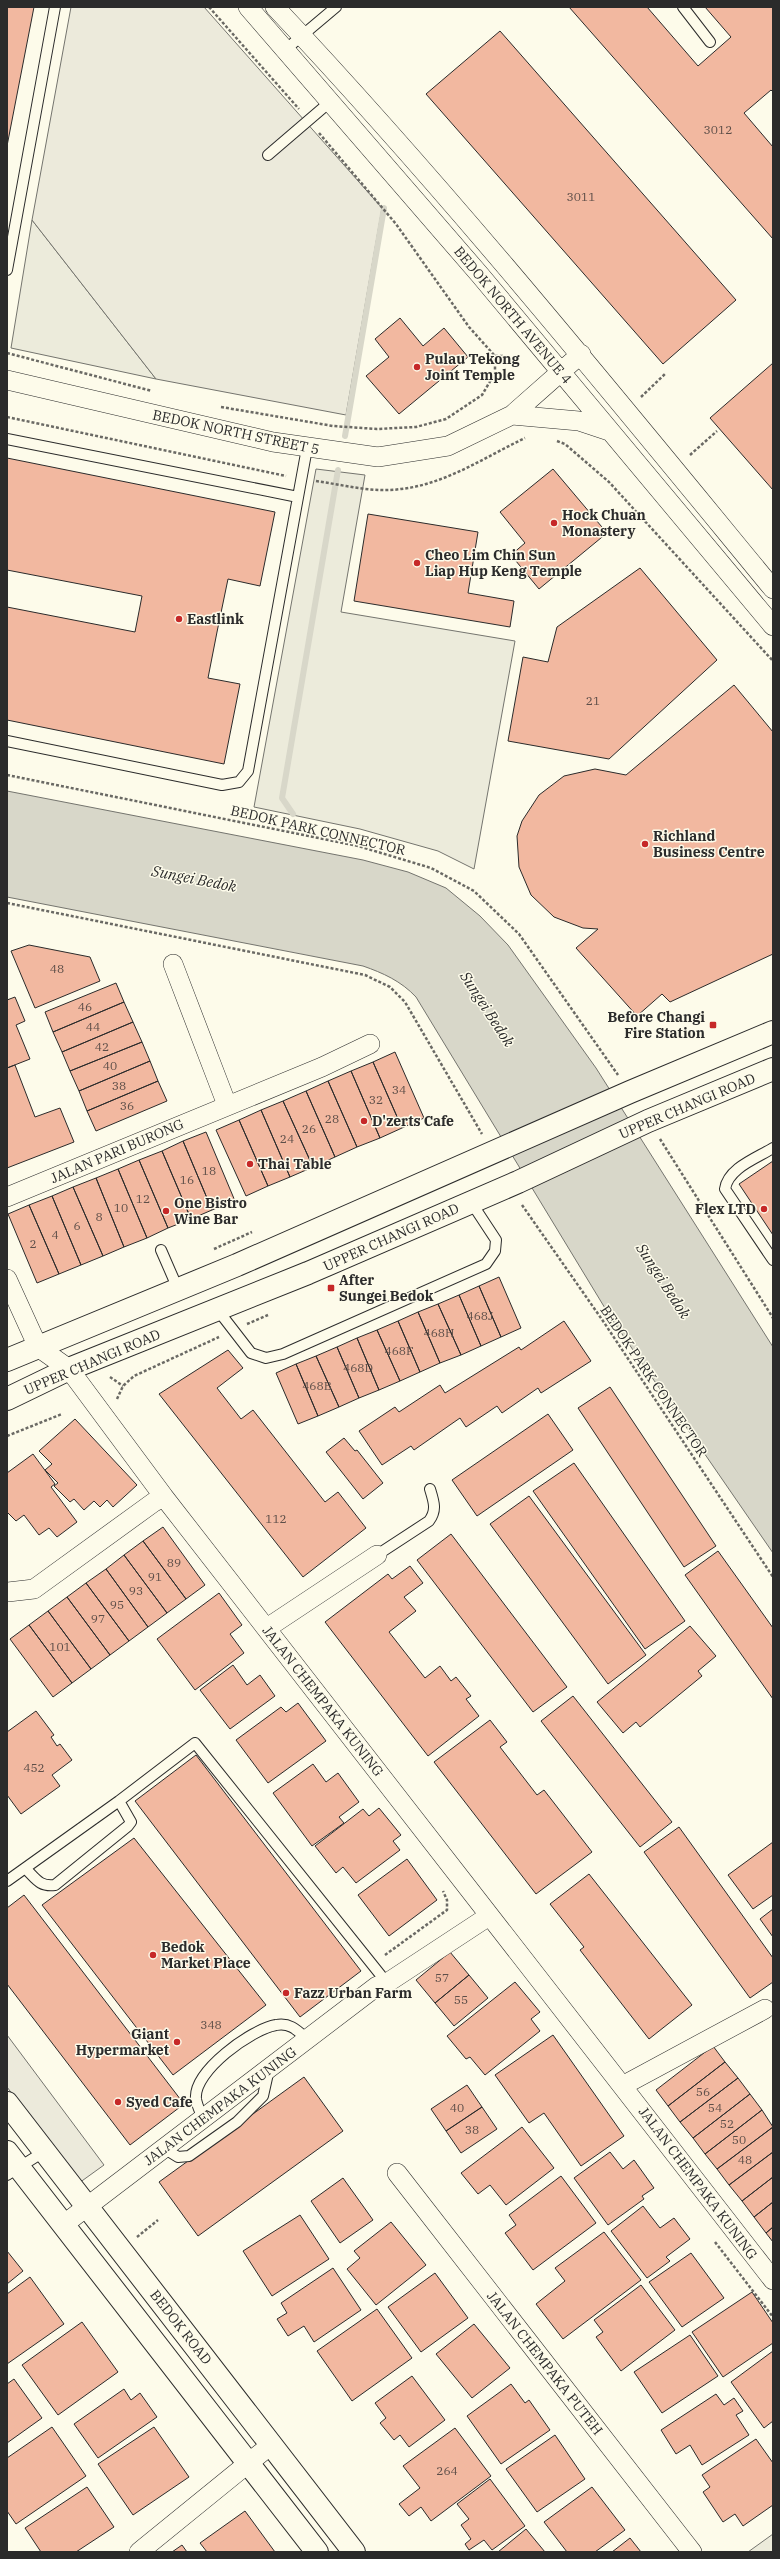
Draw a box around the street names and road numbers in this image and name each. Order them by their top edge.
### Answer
street label: BEDOK NORTH AVENUE 4 [450,243,576,387]
street label: BEDOK NORTH STREET 5 [151,405,321,459]
street label: BEDOK PARK CONNECTOR [229,801,408,859]
street label: UPPER CHANGI ROAD [616,1069,758,1143]
street label: JALAN PARI BURONG [48,1115,186,1187]
street label: UPPER CHANGI ROAD [320,1199,462,1275]
street label: BEDOK PARK CONNECTOR [596,1302,712,1461]
street label: UPPER CHANGI ROAD [21,1325,163,1399]
street label: JALAN CHEMPAKA KUNING [258,1622,388,1780]
street label: JALAN CHEMPAKA KUNING [140,2043,300,2169]
street label: JALAN CHEMPAKA KUNING [635,2103,761,2263]
street label: BEDOK ROAD [146,2286,216,2368]
street label: JALAN CHEMPAKA PUTEH [483,2287,607,2439]

